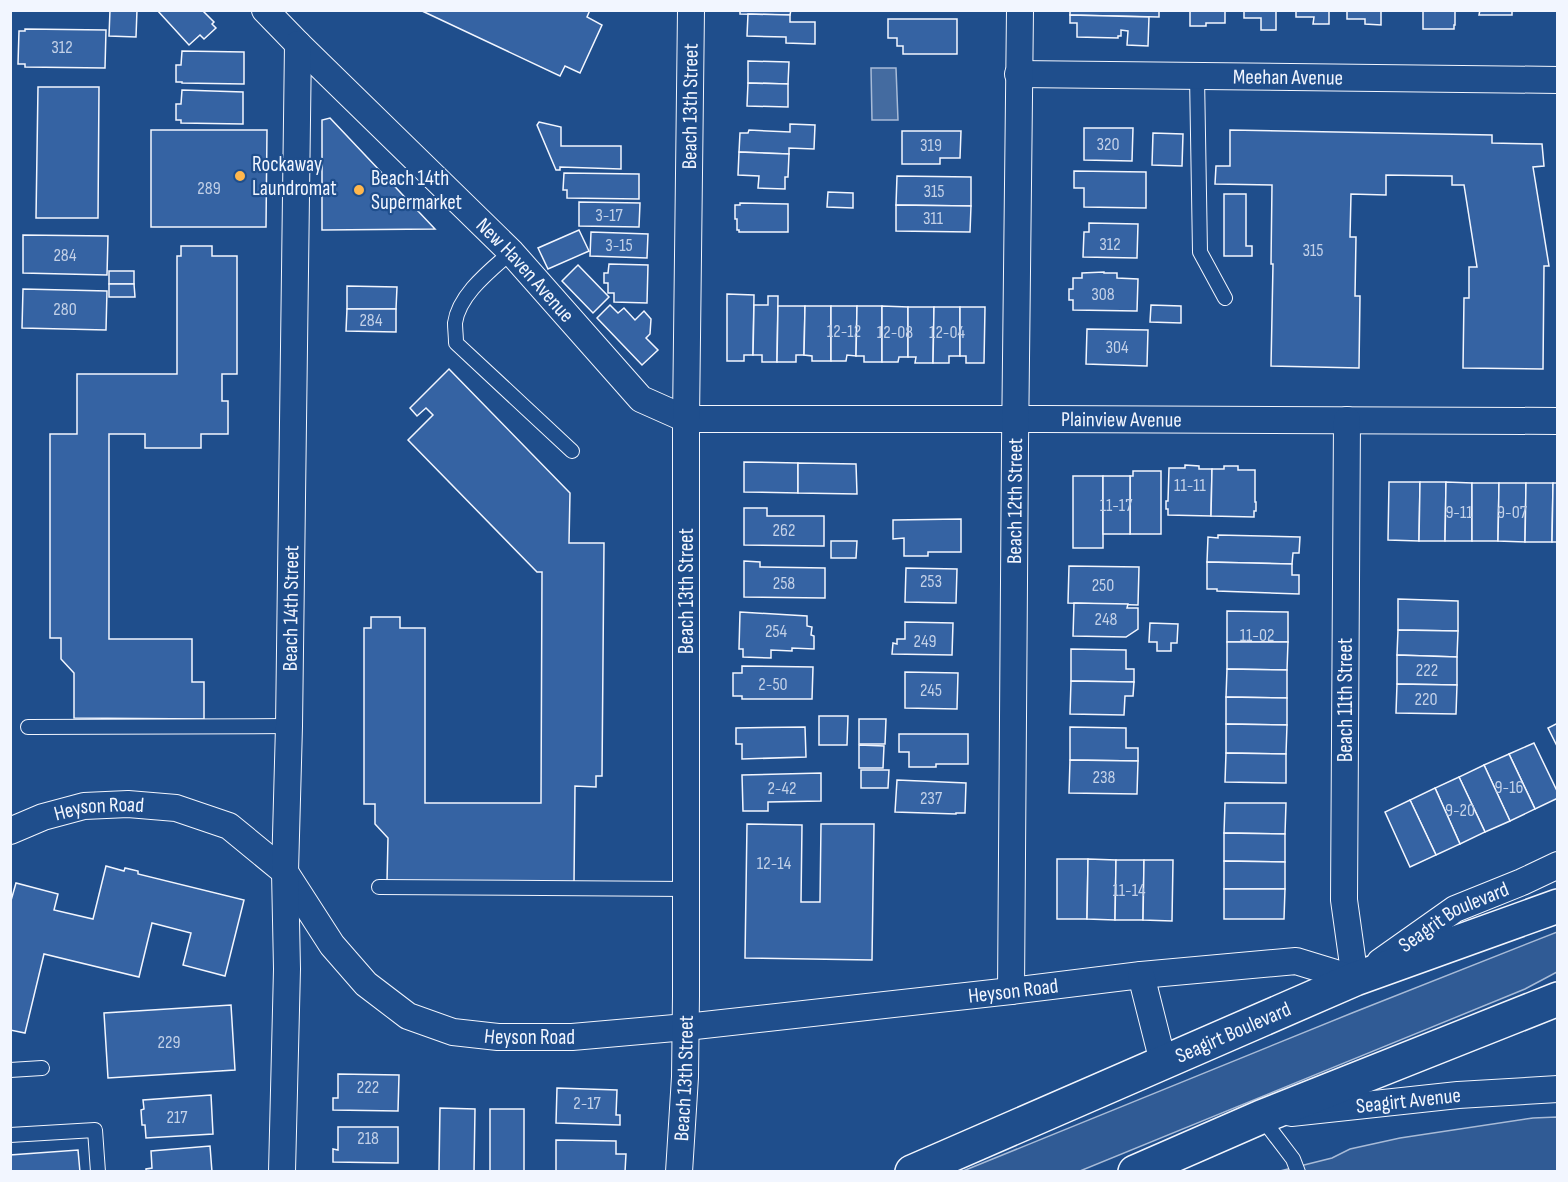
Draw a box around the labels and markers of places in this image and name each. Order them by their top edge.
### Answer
place label: Rockaway Laundromat [252,152,337,201]
place label: Beach 14th Supermarket [371,166,462,215]
marker: Rockaway Laundromat [233,169,247,183]
marker: Beach 14th Supermarket [352,183,366,197]

